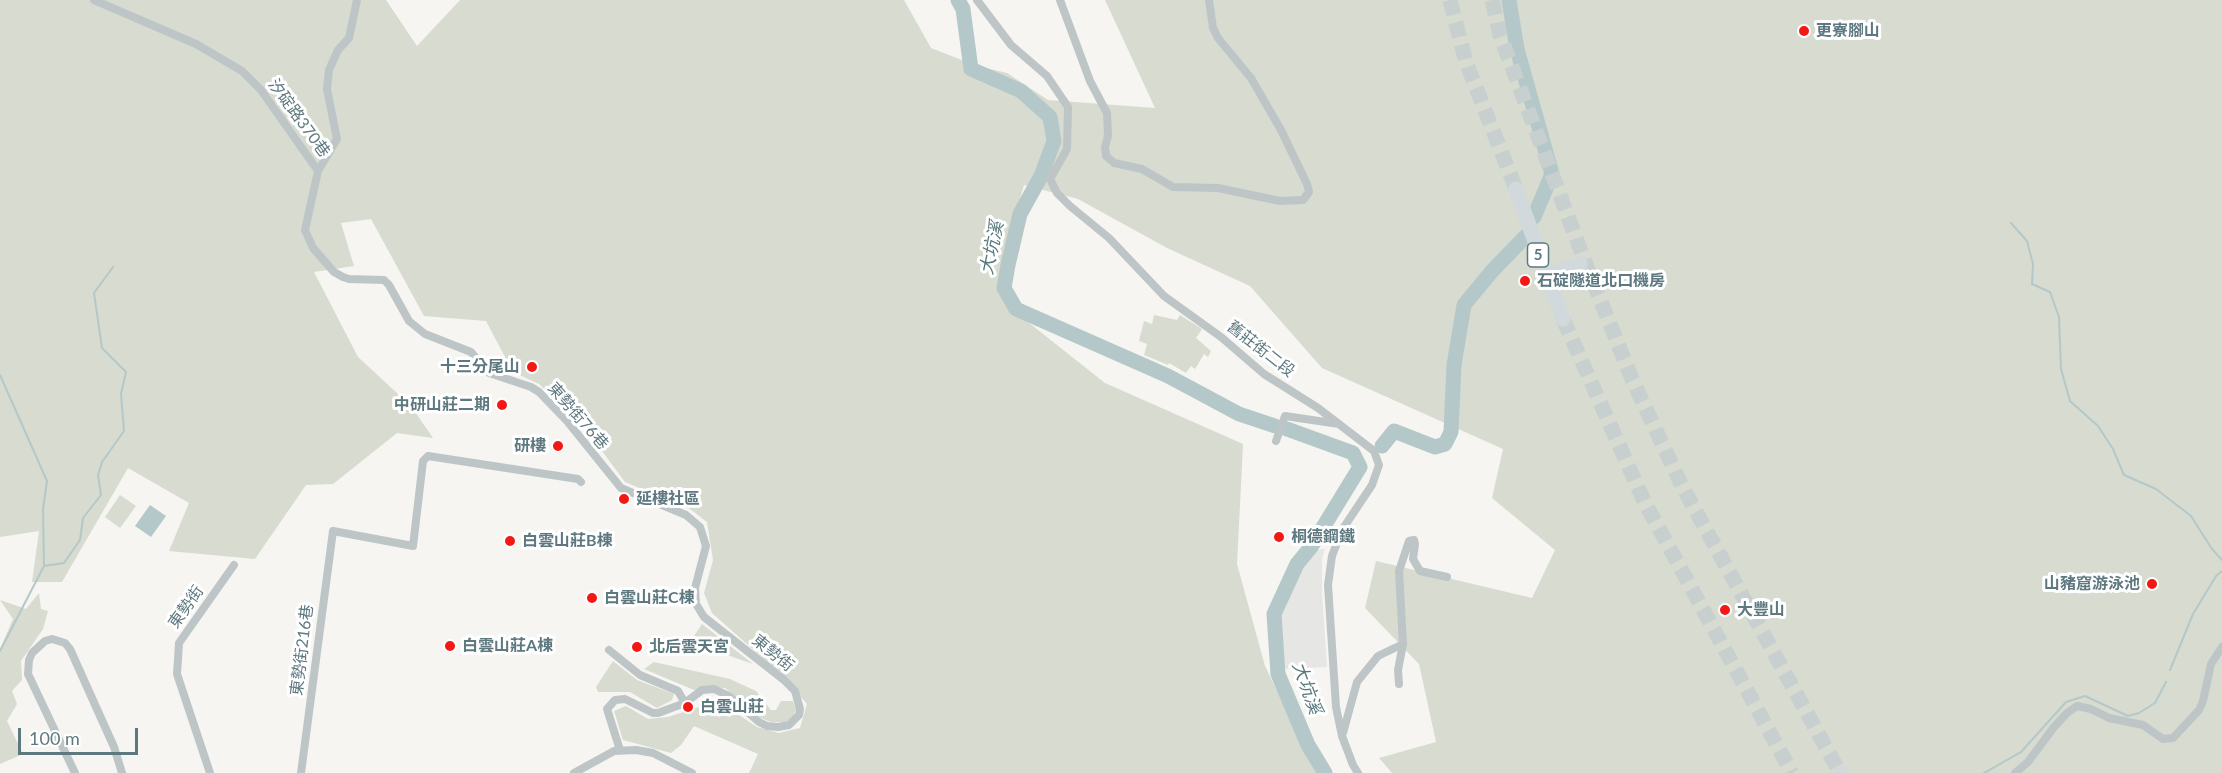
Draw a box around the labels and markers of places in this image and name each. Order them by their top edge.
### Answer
place label: 更寮腳山 [1816,21,1880,41]
marker: 更寮腳山 [1797,24,1811,38]
place label: 石碇隧道北口機房 [1537,271,1665,291]
marker: 石碇隧道北口機房 [1518,274,1532,288]
place label: 十三分尾山 [440,357,520,377]
marker: 十三分尾山 [525,360,539,374]
place label: 中研山莊二期 [394,395,490,415]
marker: 中研山莊二期 [495,398,509,412]
place label: 研樓 [514,436,546,456]
marker: 研樓 [551,439,565,453]
place label: 延樓社區 [636,489,700,509]
marker: 延樓社區 [617,492,631,506]
place label: 桐德鋼鐵 [1291,527,1355,547]
marker: 桐德鋼鐵 [1272,530,1286,544]
place label: 白雲山莊B棟 [522,531,613,551]
marker: 白雲山莊B棟 [503,534,517,548]
place label: 山豬窟游泳池 [2044,574,2140,594]
marker: 山豬窟游泳池 [2145,577,2159,591]
place label: 白雲山莊C棟 [604,588,695,608]
marker: 白雲山莊C棟 [585,591,599,605]
place label: 大豐山 [1737,600,1785,620]
marker: 大豐山 [1718,603,1732,617]
place label: 白雲山莊A棟 [462,636,553,656]
place label: 北后雲天宮 [649,637,729,657]
marker: 白雲山莊A棟 [443,639,457,653]
marker: 北后雲天宮 [630,640,644,654]
place label: 白雲山莊 [700,697,764,717]
marker: 白雲山莊 [681,700,695,714]

